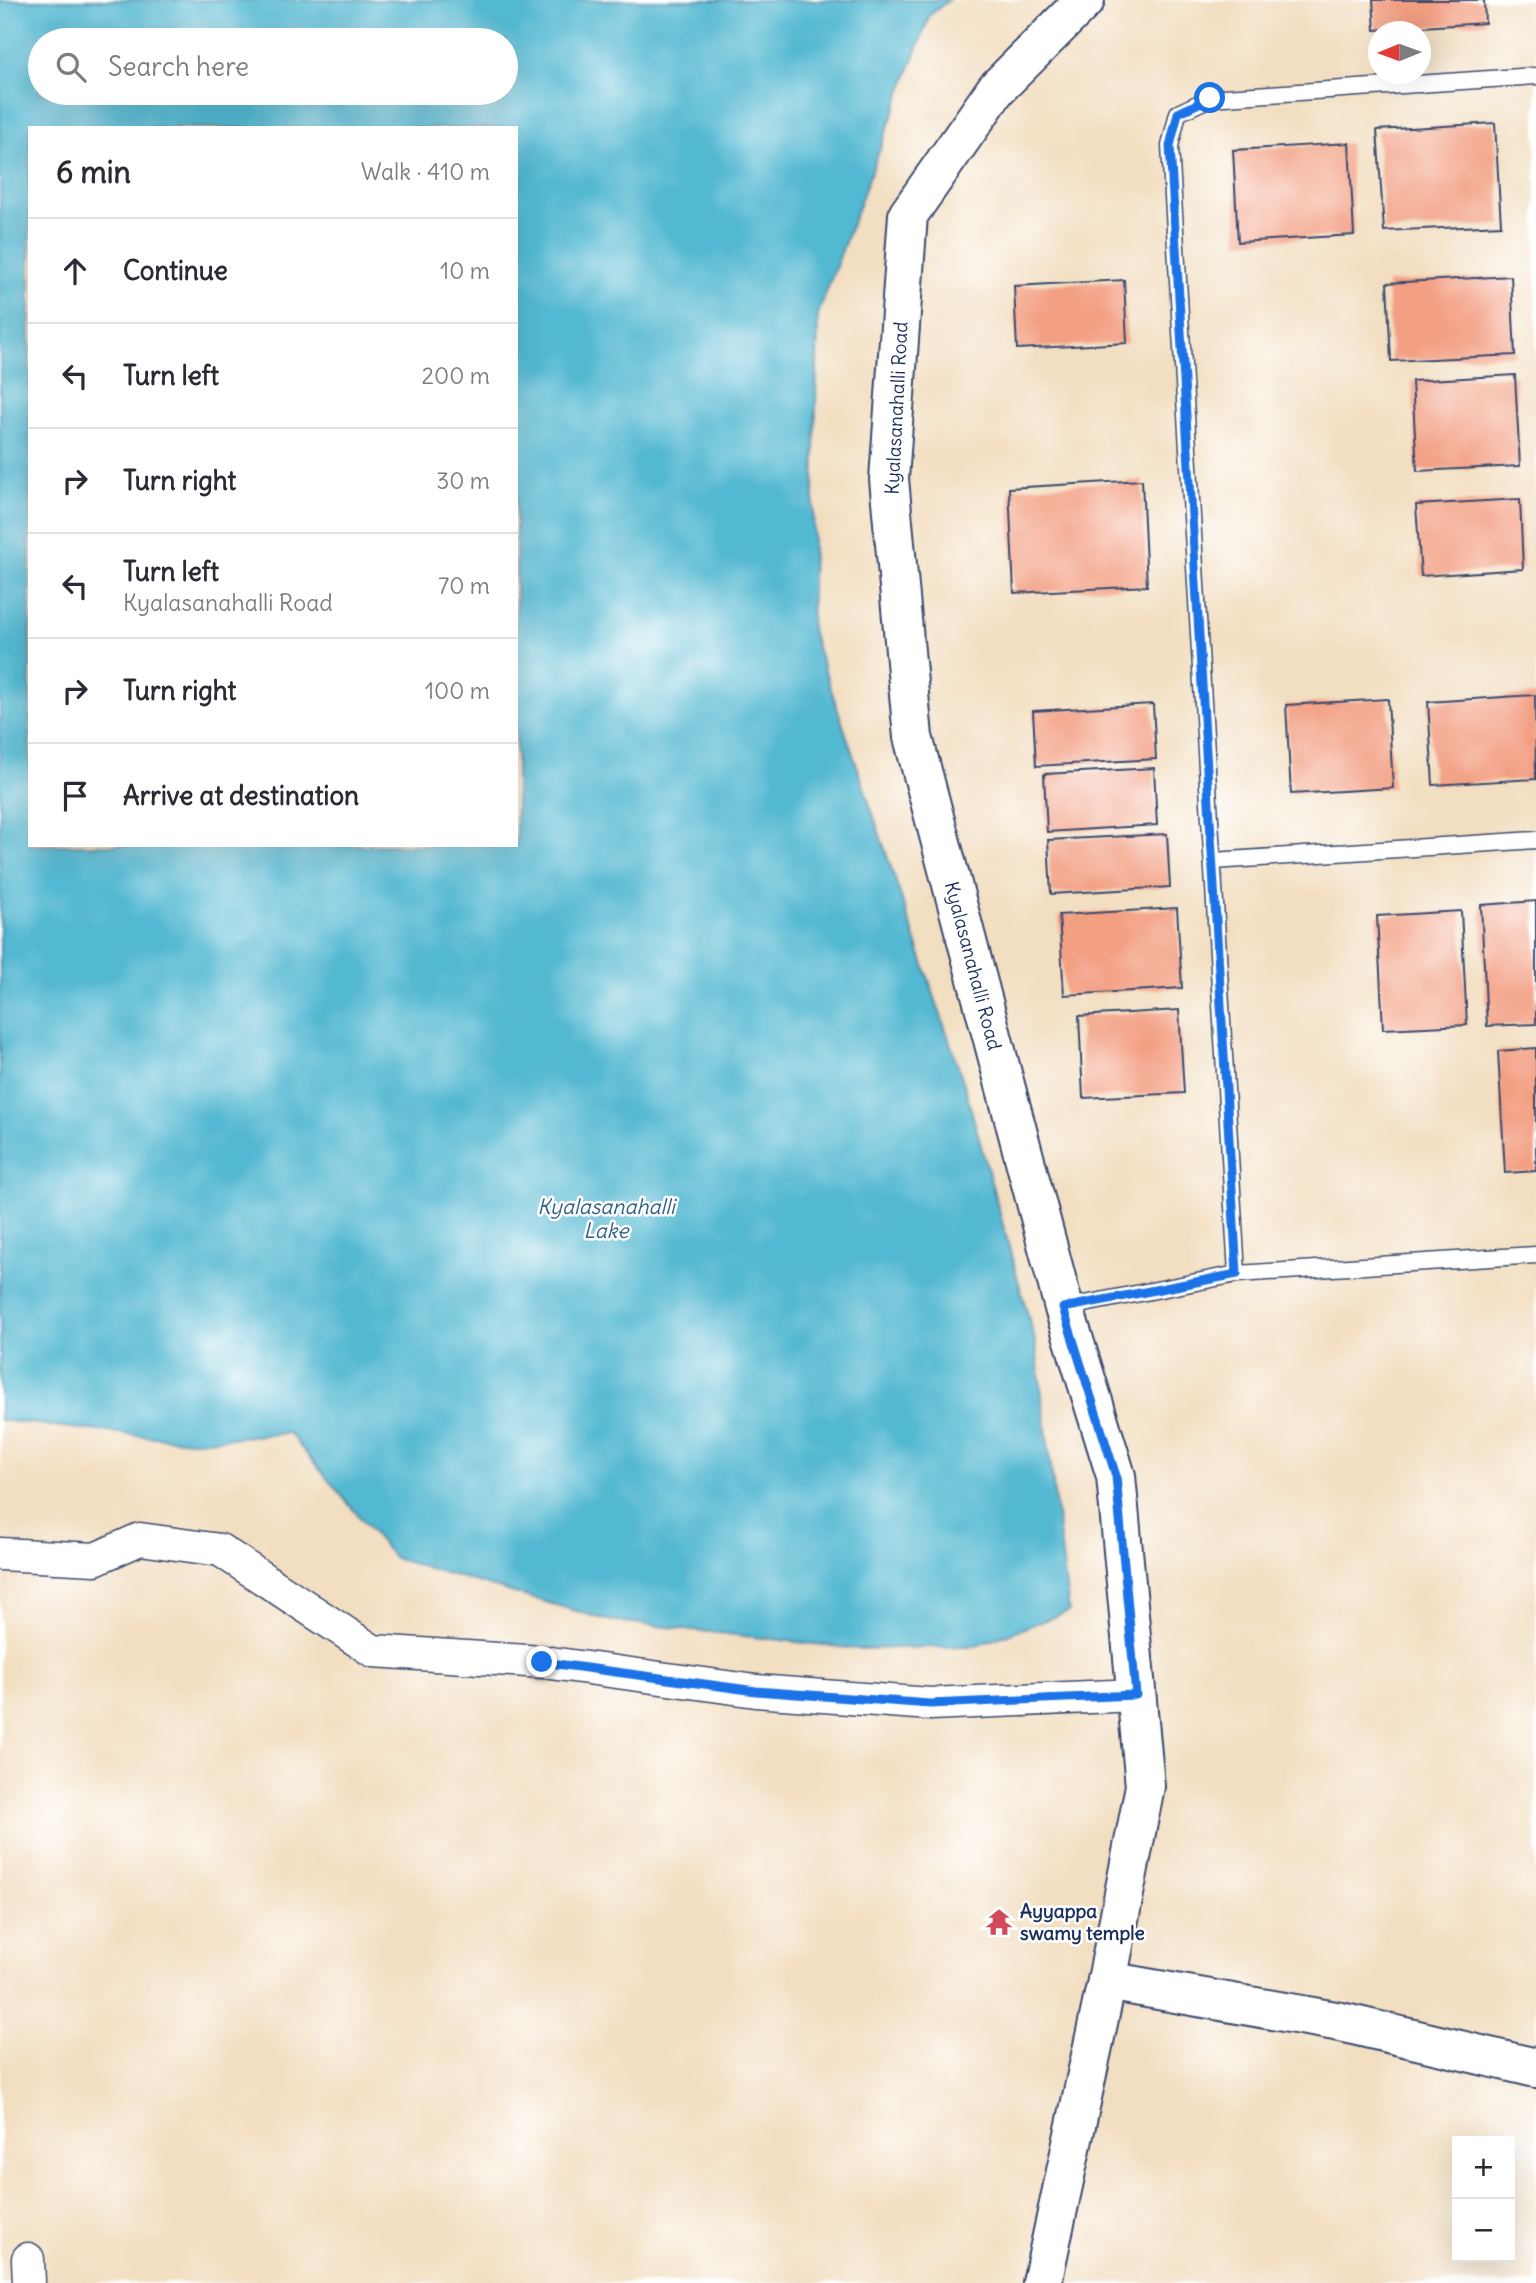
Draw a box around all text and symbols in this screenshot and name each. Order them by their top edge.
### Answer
north arrow [1368,21,1431,84]
search box [28,28,518,105]
icon: search [52,48,90,86]
text: Search here [108,50,249,83]
route start [1194,82,1225,113]
text: 6 min [56,153,131,191]
text: Walk · 410 m [361,157,490,186]
icon: ahead [56,252,94,290]
text: Continue [123,254,228,287]
text: 10 m [440,256,490,285]
street label: Kyalasanahalli Road [879,321,913,495]
icon: left [56,357,94,395]
text: Turn left [123,359,219,392]
text: 200 m [421,361,490,390]
icon: right [56,462,94,500]
text: Turn right [123,464,236,497]
text: 30 m [436,466,490,495]
text: Turn left [123,555,219,588]
icon: left [56,567,94,605]
text: 70 m [438,571,490,600]
text: Kyalasanahalli Road [123,588,333,617]
icon: right [56,672,94,710]
text: Turn right [123,674,236,707]
text: 100 m [425,676,490,705]
icon: arrive [56,777,94,815]
text: Arrive at destination [123,779,359,812]
street label: Kyalasanahalli Road [940,879,1007,1053]
water label: Kyalasanahalli Lake [537,1193,677,1244]
route end [526,1646,557,1677]
place label: Ayyappa swamy temple [1020,1899,1145,1945]
temple icon: Ayyappa swamy temple [984,1907,1014,1937]
map controls [1452,2136,1515,2262]
button: + [1452,2136,1515,2199]
button: − [1452,2199,1515,2262]

